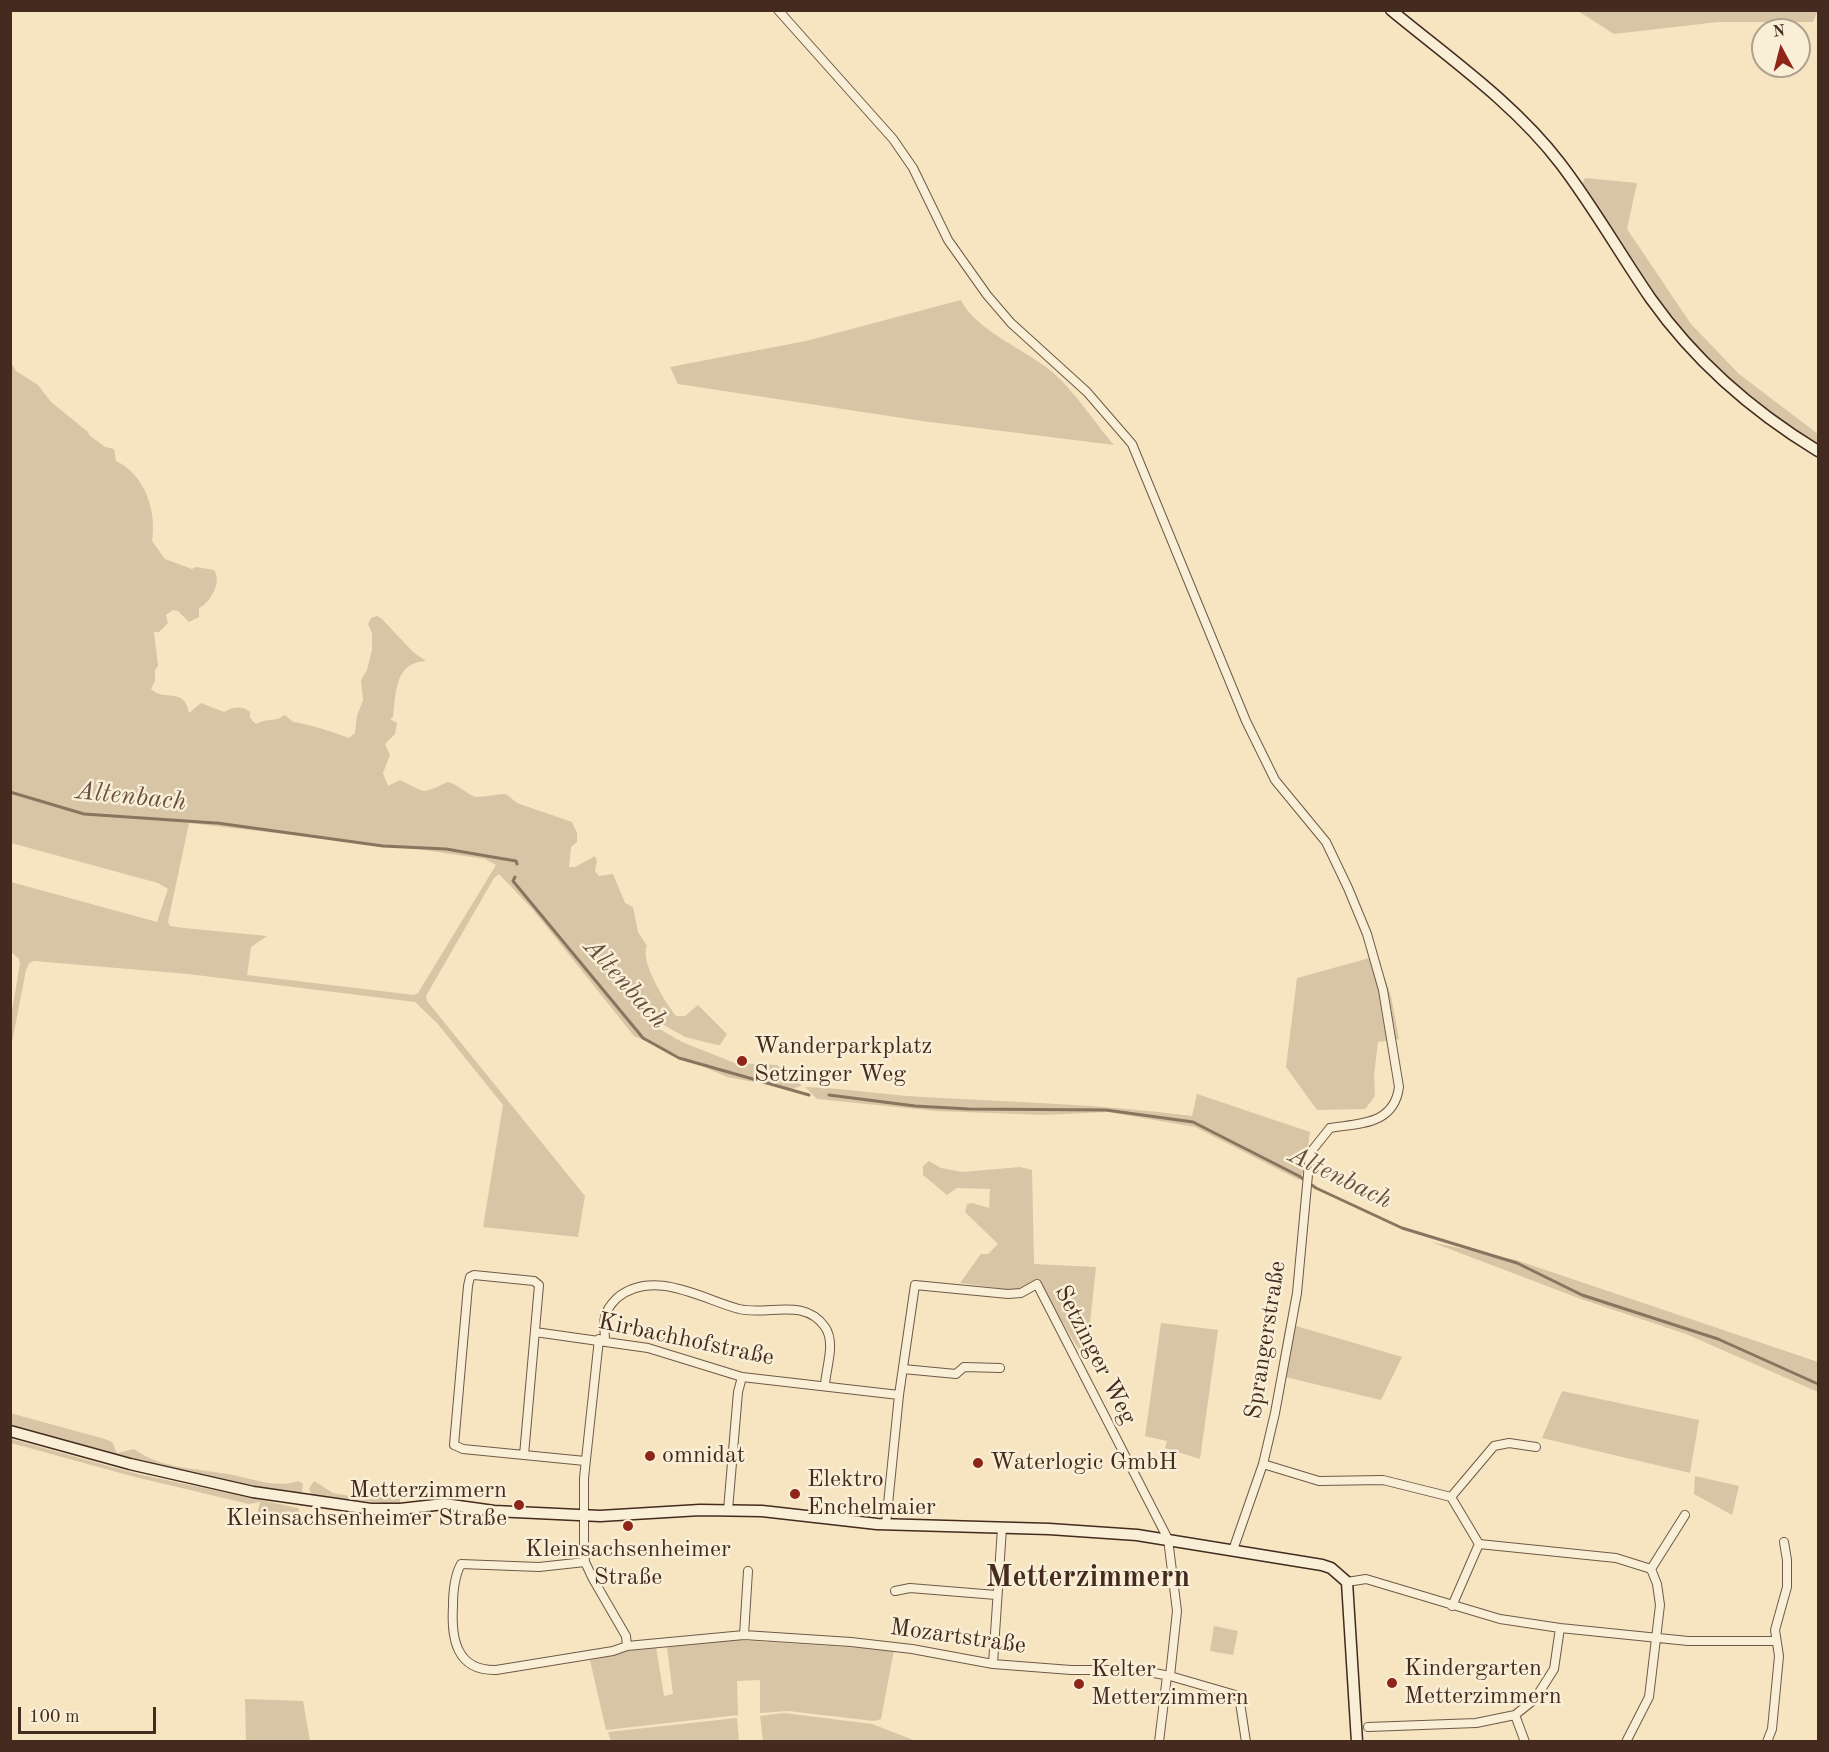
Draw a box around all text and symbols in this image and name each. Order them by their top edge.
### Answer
north arrow [1751,18,1811,78]
text: N [1772,23,1786,41]
water label: Altenbach [74,776,188,818]
water label: Altenbach [576,932,674,1036]
place label: Wanderparkplatz Setzinger Weg [754,1033,932,1089]
marker: Wanderparkplatz Setzinger Weg [735,1054,749,1068]
water label: Altenbach [1283,1140,1397,1216]
street label: Sprangerstraße [1239,1259,1293,1421]
street label: Setzinger Weg [1048,1281,1142,1429]
street label: Kirbachhofstraße [595,1307,777,1373]
place label: omnidat [662,1442,745,1470]
marker: omnidat [643,1449,657,1463]
place label: Waterlogic GmbH [990,1449,1177,1477]
marker: Waterlogic GmbH [971,1456,985,1470]
place label: Elektro Enchelmaier [807,1466,936,1522]
place label: Metterzimmern Kleinsachsenheimer Straße [226,1477,507,1533]
marker: Elektro Enchelmaier [788,1487,802,1501]
marker: Metterzimmern Kleinsachsenheimer Straße [512,1498,526,1512]
marker: Kleinsachsenheimer Straße [621,1519,635,1533]
place label: Kleinsachsenheimer Straße [525,1536,731,1592]
district label: Metterzimmern [986,1560,1190,1596]
street label: Mozartstraße [888,1613,1028,1661]
place label: Kindergarten Metterzimmern [1404,1655,1562,1711]
place label: Kelter Metterzimmern [1091,1656,1249,1712]
marker: Kindergarten Metterzimmern [1385,1676,1399,1690]
marker: Kelter Metterzimmern [1072,1677,1086,1691]
scale bar [21,1695,159,1733]
text: 100 m [29,1708,80,1726]

